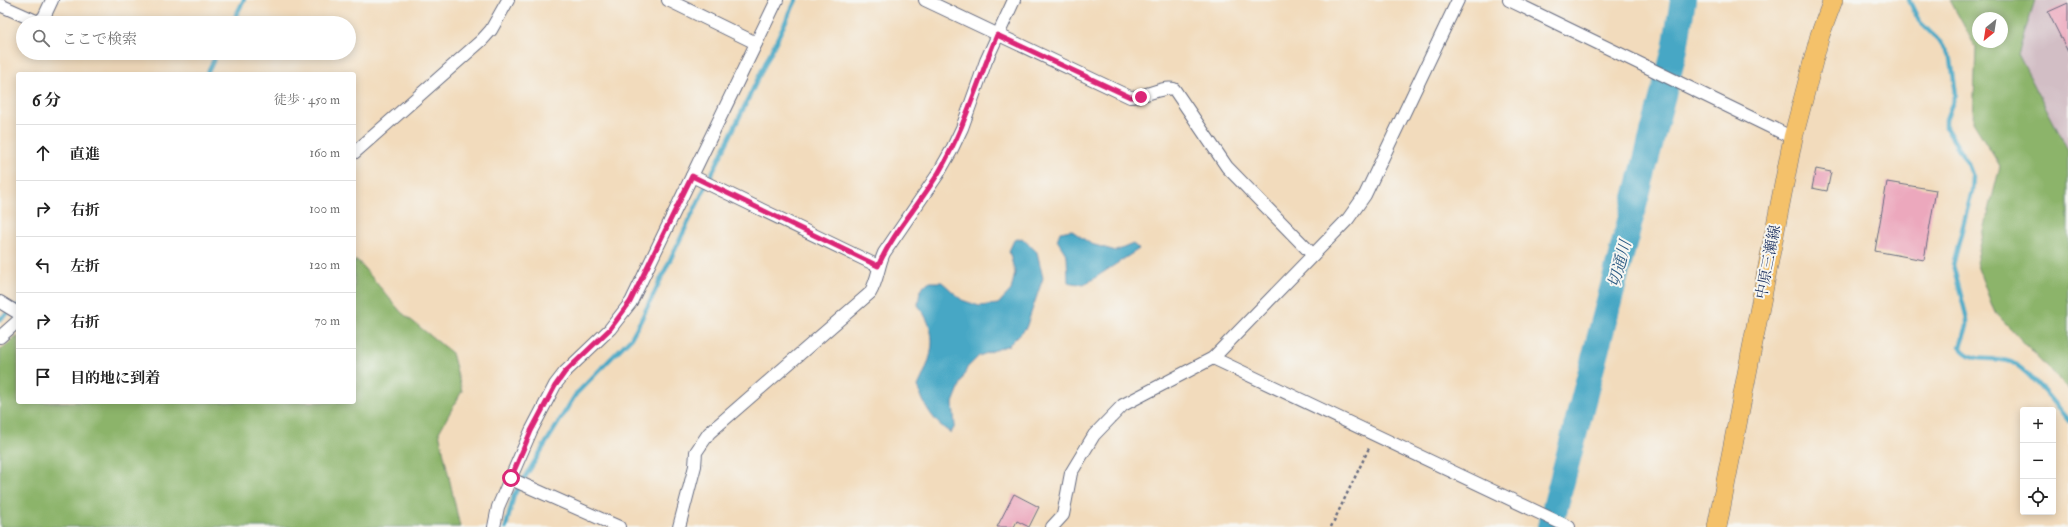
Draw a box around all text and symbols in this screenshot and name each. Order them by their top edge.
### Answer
north arrow [1972,12,2008,48]
search box [16,16,356,60]
icon: search [30,27,52,49]
text: ここで検索 [62,30,137,49]
route end [1132,88,1150,106]
text: 6 分 [32,90,61,111]
text: 徒歩 · 450 m [274,92,340,108]
icon: ahead [32,142,54,164]
text: 直進 [70,145,100,164]
text: 160 m [309,145,340,161]
icon: right [32,198,54,220]
text: 右折 [70,201,100,220]
text: 100 m [309,201,340,217]
street label: 中原三瀬線 [1752,223,1785,301]
water label: 切通川 [1604,237,1636,290]
icon: left [32,254,54,276]
text: 左折 [70,257,100,276]
text: 120 m [309,257,340,273]
icon: right [32,310,54,332]
text: 右折 [70,313,100,332]
text: 70 m [315,313,340,329]
icon: arrive [32,366,54,388]
text: 目的地に到着 [70,369,160,388]
map controls [2020,407,2056,515]
button: + [2020,407,2056,443]
button: − [2020,443,2056,479]
route start [502,469,520,487]
button: locate [2020,479,2056,515]

